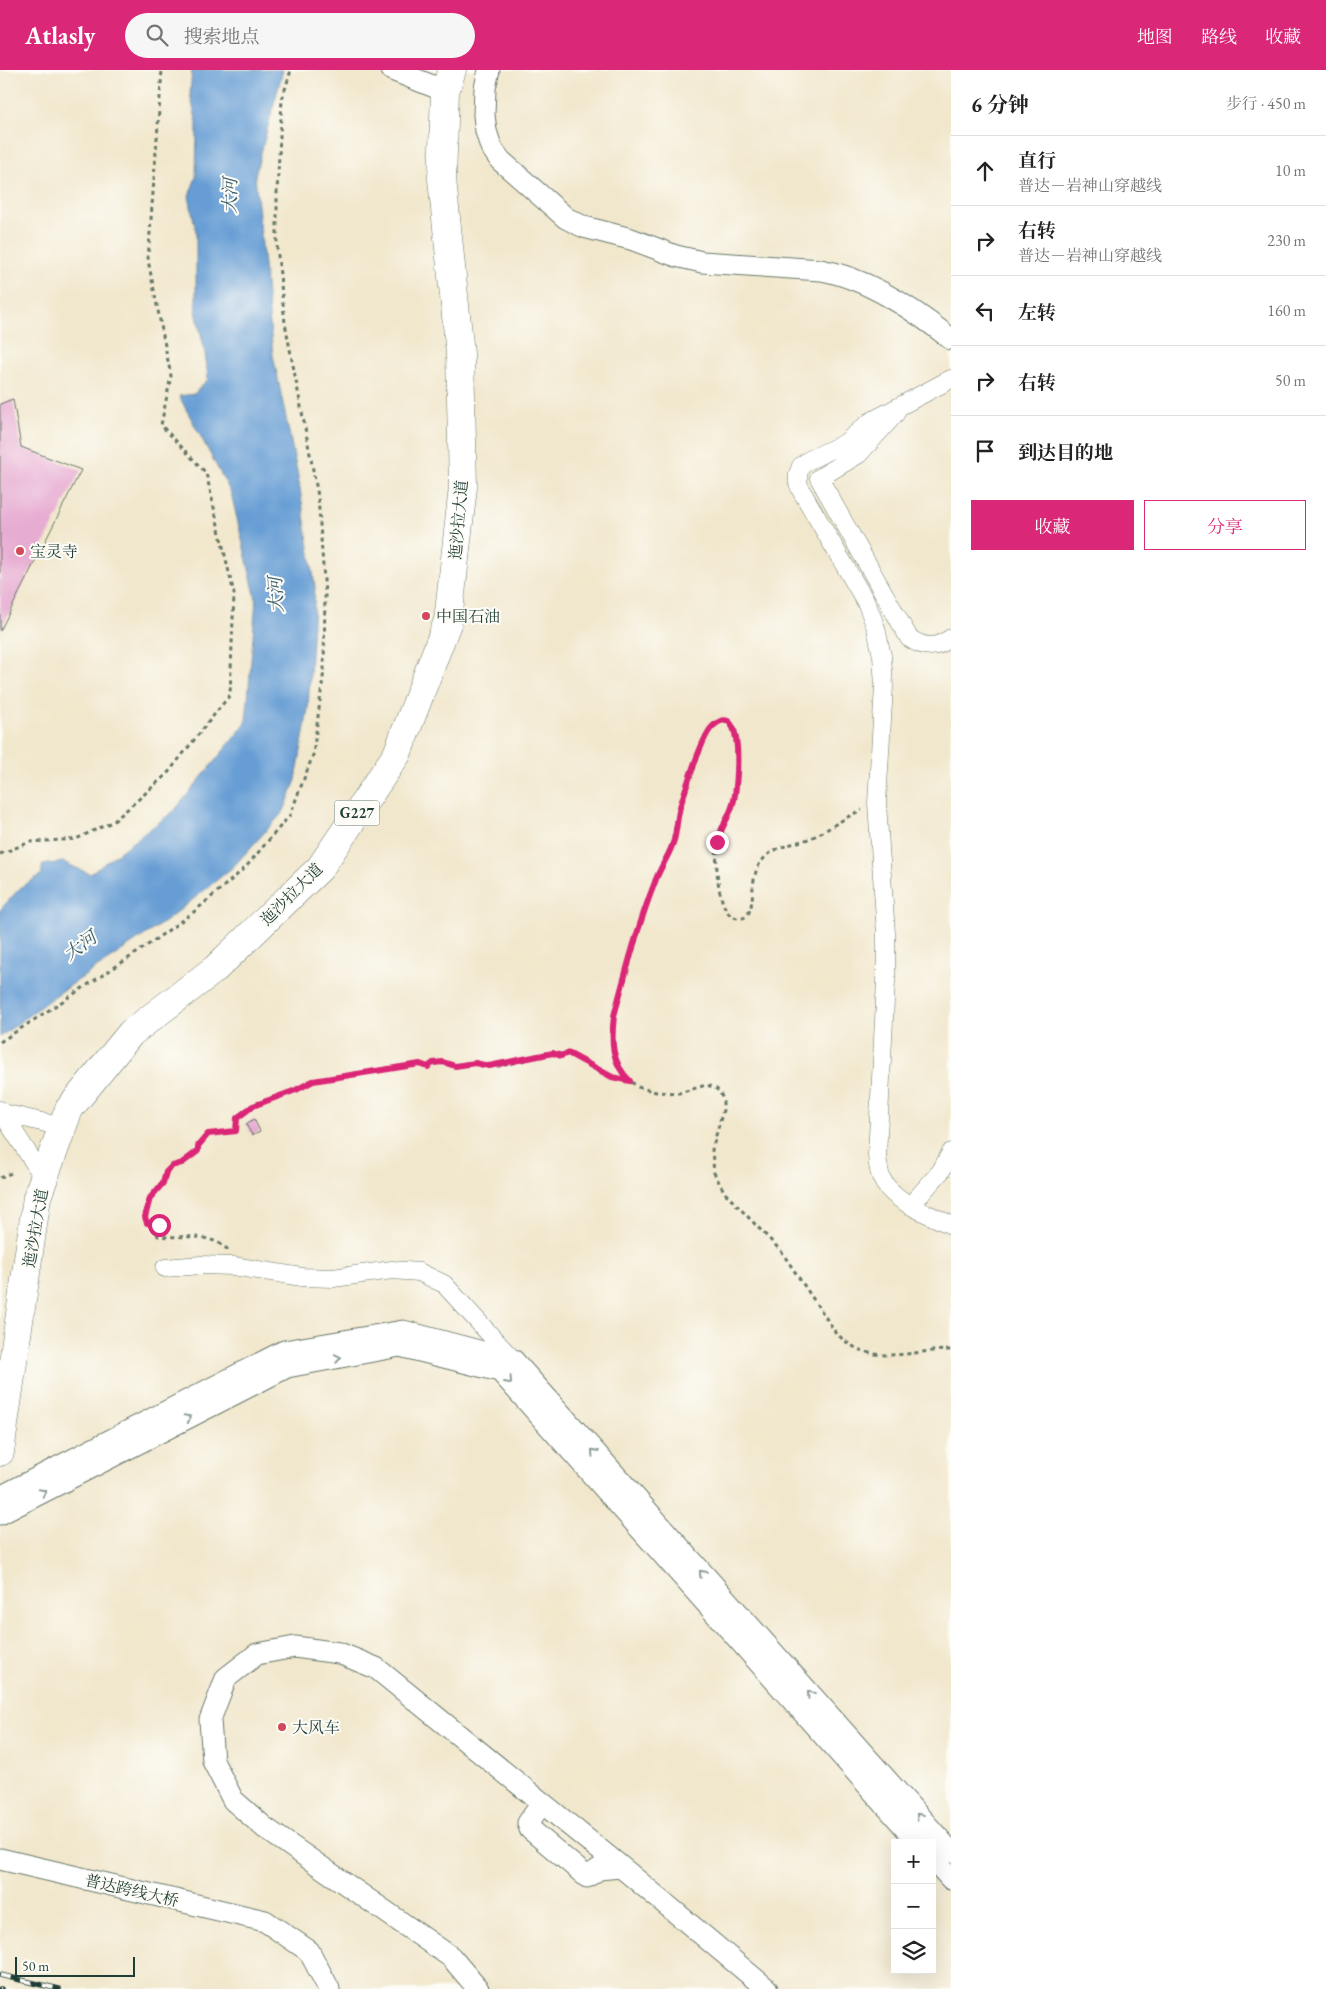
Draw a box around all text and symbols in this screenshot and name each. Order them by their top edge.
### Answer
search box [125,13,475,58]
text: Atlasly [25,20,95,51]
icon: search [143,21,171,49]
text: 搜索地点 [183,24,259,49]
text: 地图 [1137,25,1173,48]
text: 路线 [1201,25,1237,48]
text: 收藏 [1265,25,1301,48]
text: 6 分钟 [971,91,1029,118]
text: 步行 · 450 m [1226,93,1306,114]
text: 直行 [1018,148,1056,173]
icon: ahead [971,157,999,185]
text: 10 m [1275,160,1306,181]
water label: 大河 [218,175,241,214]
text: 普达－岩神山穿越线 [1018,175,1162,196]
text: 右转 [1018,218,1056,243]
icon: right [971,227,999,255]
text: 230 m [1267,230,1306,251]
text: 普达－岩神山穿越线 [1018,245,1162,266]
icon: left [971,297,999,325]
text: 左转 [1018,300,1056,325]
text: 160 m [1267,300,1306,321]
icon: right [971,367,999,395]
text: 右转 [1018,370,1056,395]
text: 50 m [1275,370,1306,391]
icon: arrive [971,437,999,465]
text: 到达目的地 [1018,440,1113,465]
street label: 迤沙拉大道 [445,479,472,561]
button: 收藏 [971,500,1134,550]
button: 分享 [1144,500,1306,550]
place label: 宝灵寺 [30,541,78,562]
marker: 宝灵寺 [14,545,26,557]
water label: 大河 [263,573,288,614]
place label: 中国石油 [436,606,500,627]
marker: 中国石油 [420,610,432,622]
road number: G227 [334,800,380,826]
route end [706,831,729,854]
street label: 迤沙拉大道 [256,859,327,930]
water label: 大河 [58,924,103,965]
street label: 迤沙拉大道 [18,1187,53,1269]
route start [148,1214,171,1237]
one-way arrow [333,1353,342,1363]
one-way arrow [503,1376,512,1385]
one-way arrow [183,1414,192,1424]
one-way arrow [591,1448,600,1457]
one-way arrow [38,1488,47,1498]
one-way arrow [699,1570,708,1579]
one-way arrow [807,1691,816,1700]
place label: 大风车 [292,1717,340,1738]
marker: 大风车 [276,1721,288,1733]
one-way arrow [915,1812,924,1821]
map controls [891,1839,936,1974]
button: + [891,1839,936,1884]
street label: 普达跨线大桥 [83,1869,181,1912]
button: − [891,1884,936,1929]
button: layers [891,1929,936,1974]
scale bar [15,1954,135,1977]
text: 50 m [22,1957,49,1975]

